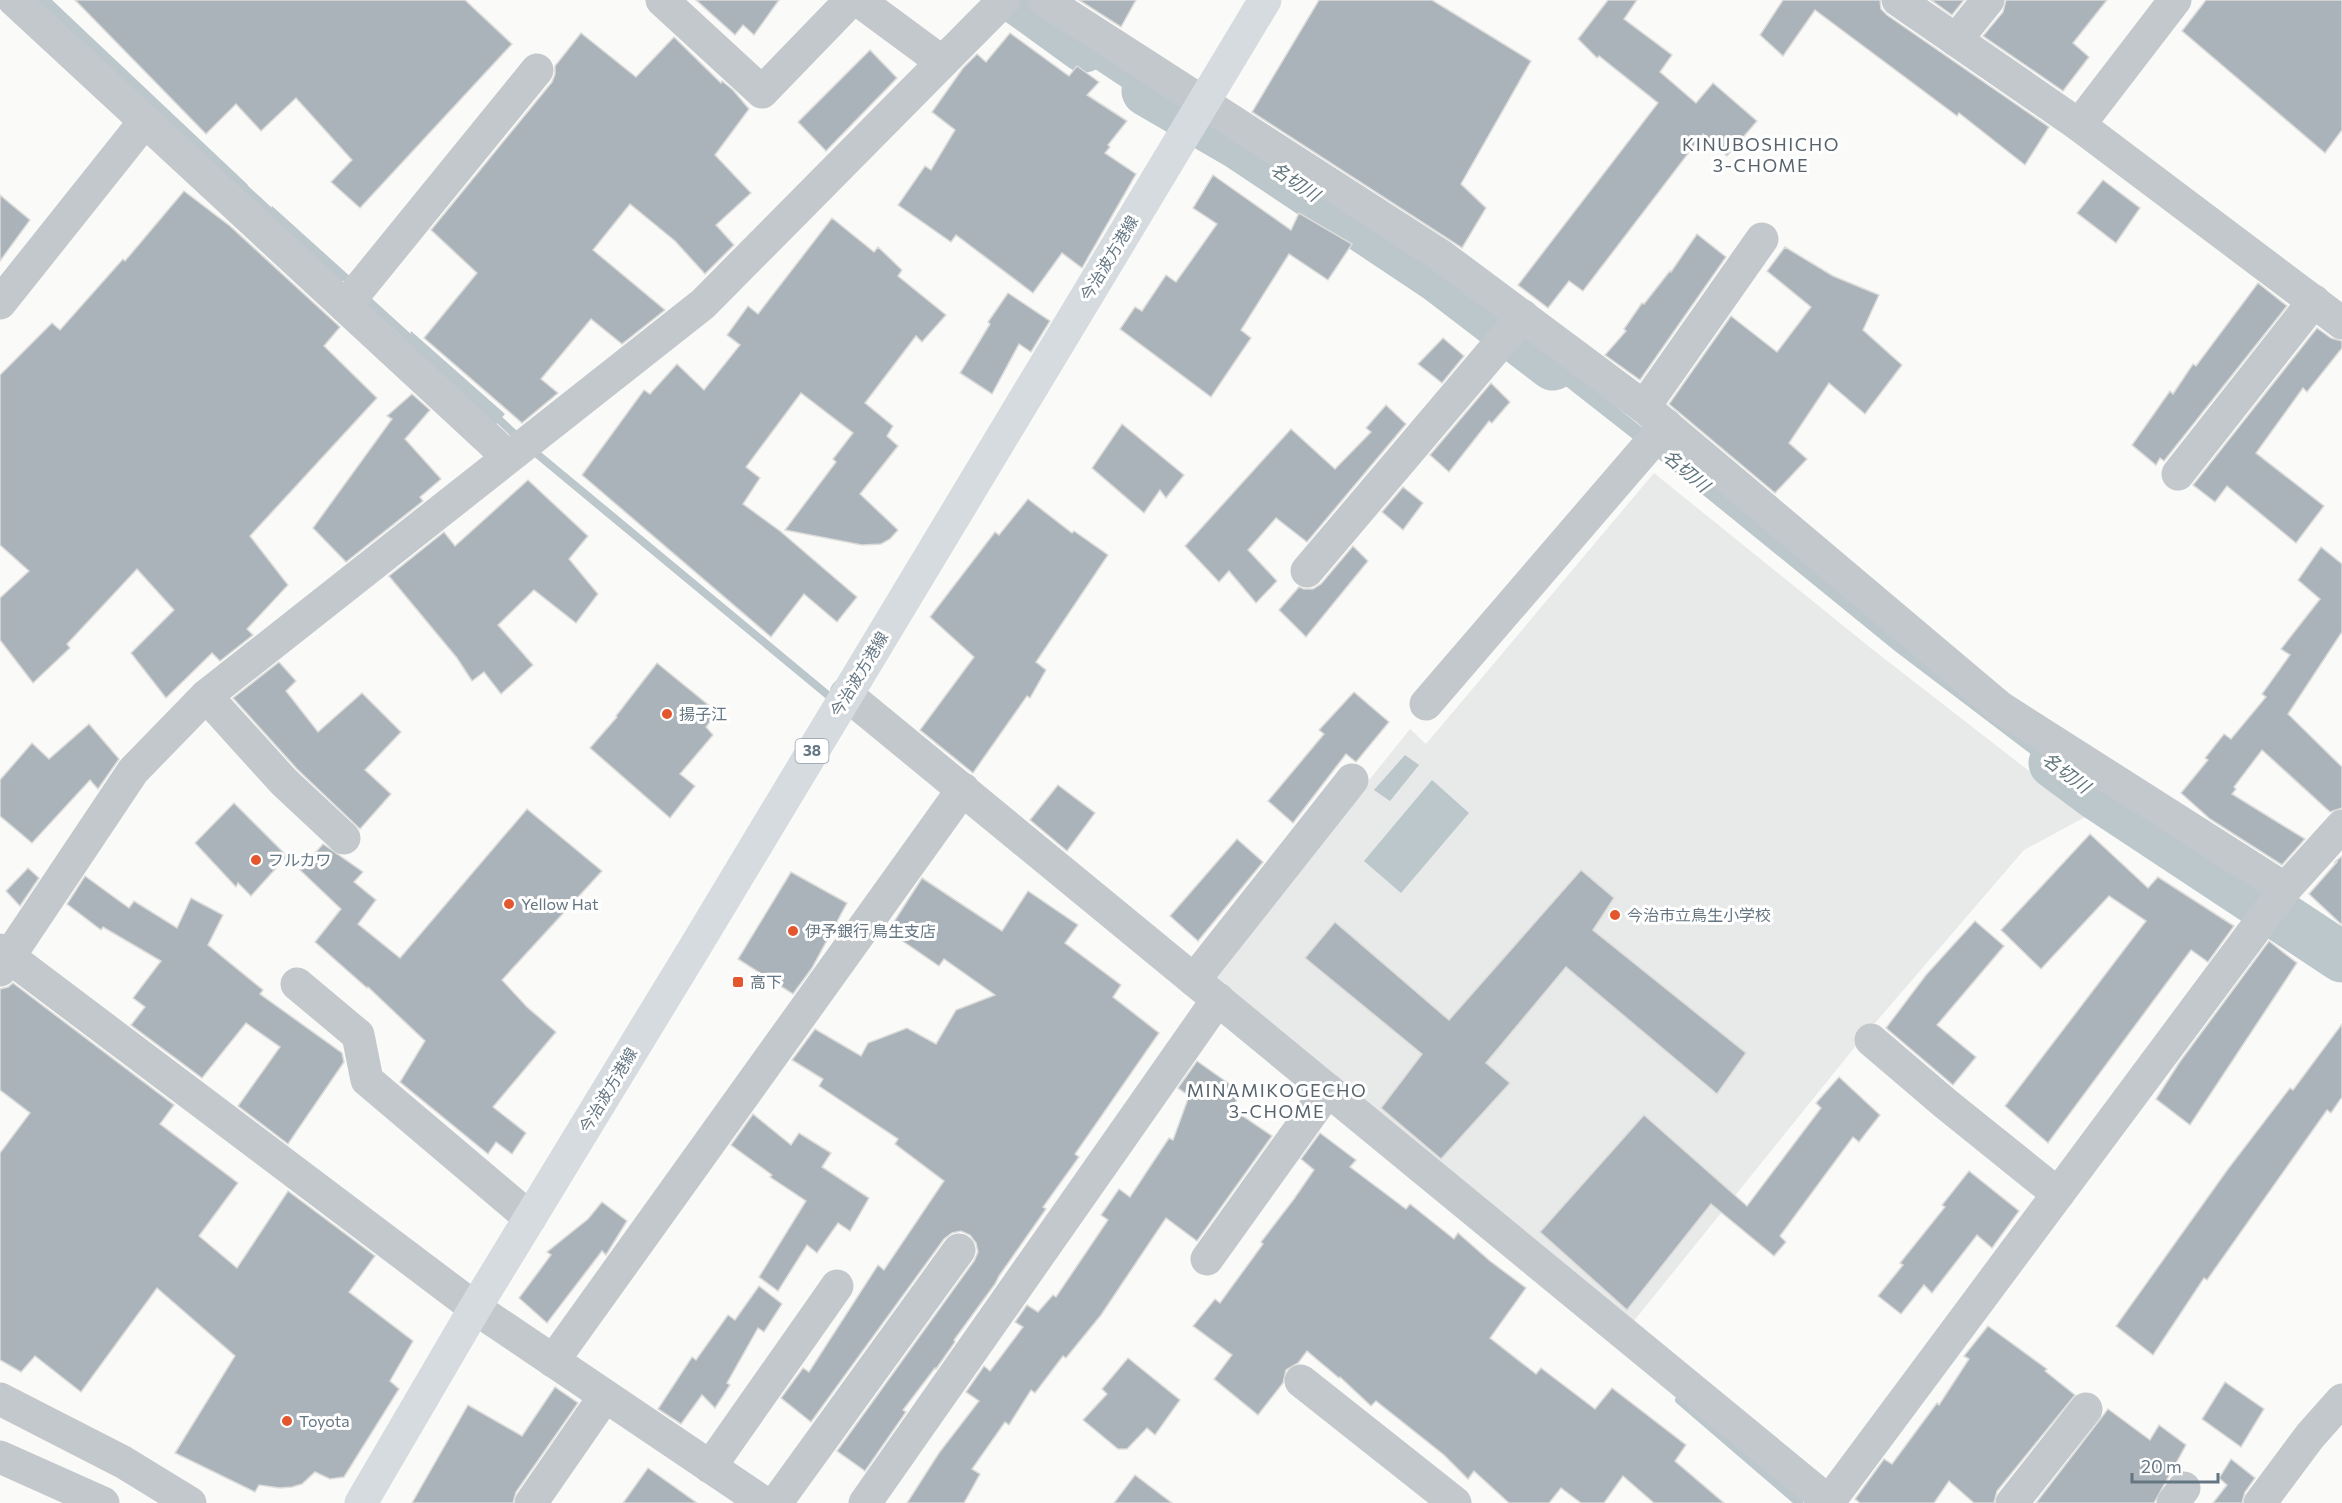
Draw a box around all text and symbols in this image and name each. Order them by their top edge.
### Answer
district label: KINUBOSHICHO 3-CHOME [1682,133,1840,176]
water label: 名切川 [1267,157,1326,207]
street label: 今治波方港線 [1076,212,1141,304]
water label: 名切川 [1659,444,1716,497]
street label: 今治波方港線 [826,628,891,720]
place label: 揚子江 [679,704,727,723]
marker: 揚子江 [660,707,674,721]
road number: 38 [796,739,828,763]
water label: 名切川 [2038,747,2096,798]
place label: フルカワ [268,850,332,869]
marker: フルカワ [249,853,263,867]
place label: Yellow Hat [521,894,599,913]
marker: Yellow Hat [502,897,516,911]
place label: 今治市立鳥生小学校 [1627,905,1771,924]
marker: 今治市立鳥生小学校 [1608,908,1622,922]
place label: 伊予銀行 鳥生支店 [805,921,936,940]
marker: 伊予銀行 鳥生支店 [786,924,800,938]
place label: 高下 [750,972,782,991]
marker: 高下 [731,975,745,989]
street label: 今治波方港線 [575,1044,640,1136]
district label: MINAMIKOGECHO 3-CHOME [1187,1079,1367,1122]
place label: Toyota [299,1411,350,1430]
marker: Toyota [280,1414,294,1428]
scale bar [2132,1446,2218,1484]
text: 20 m [2141,1455,2182,1477]

